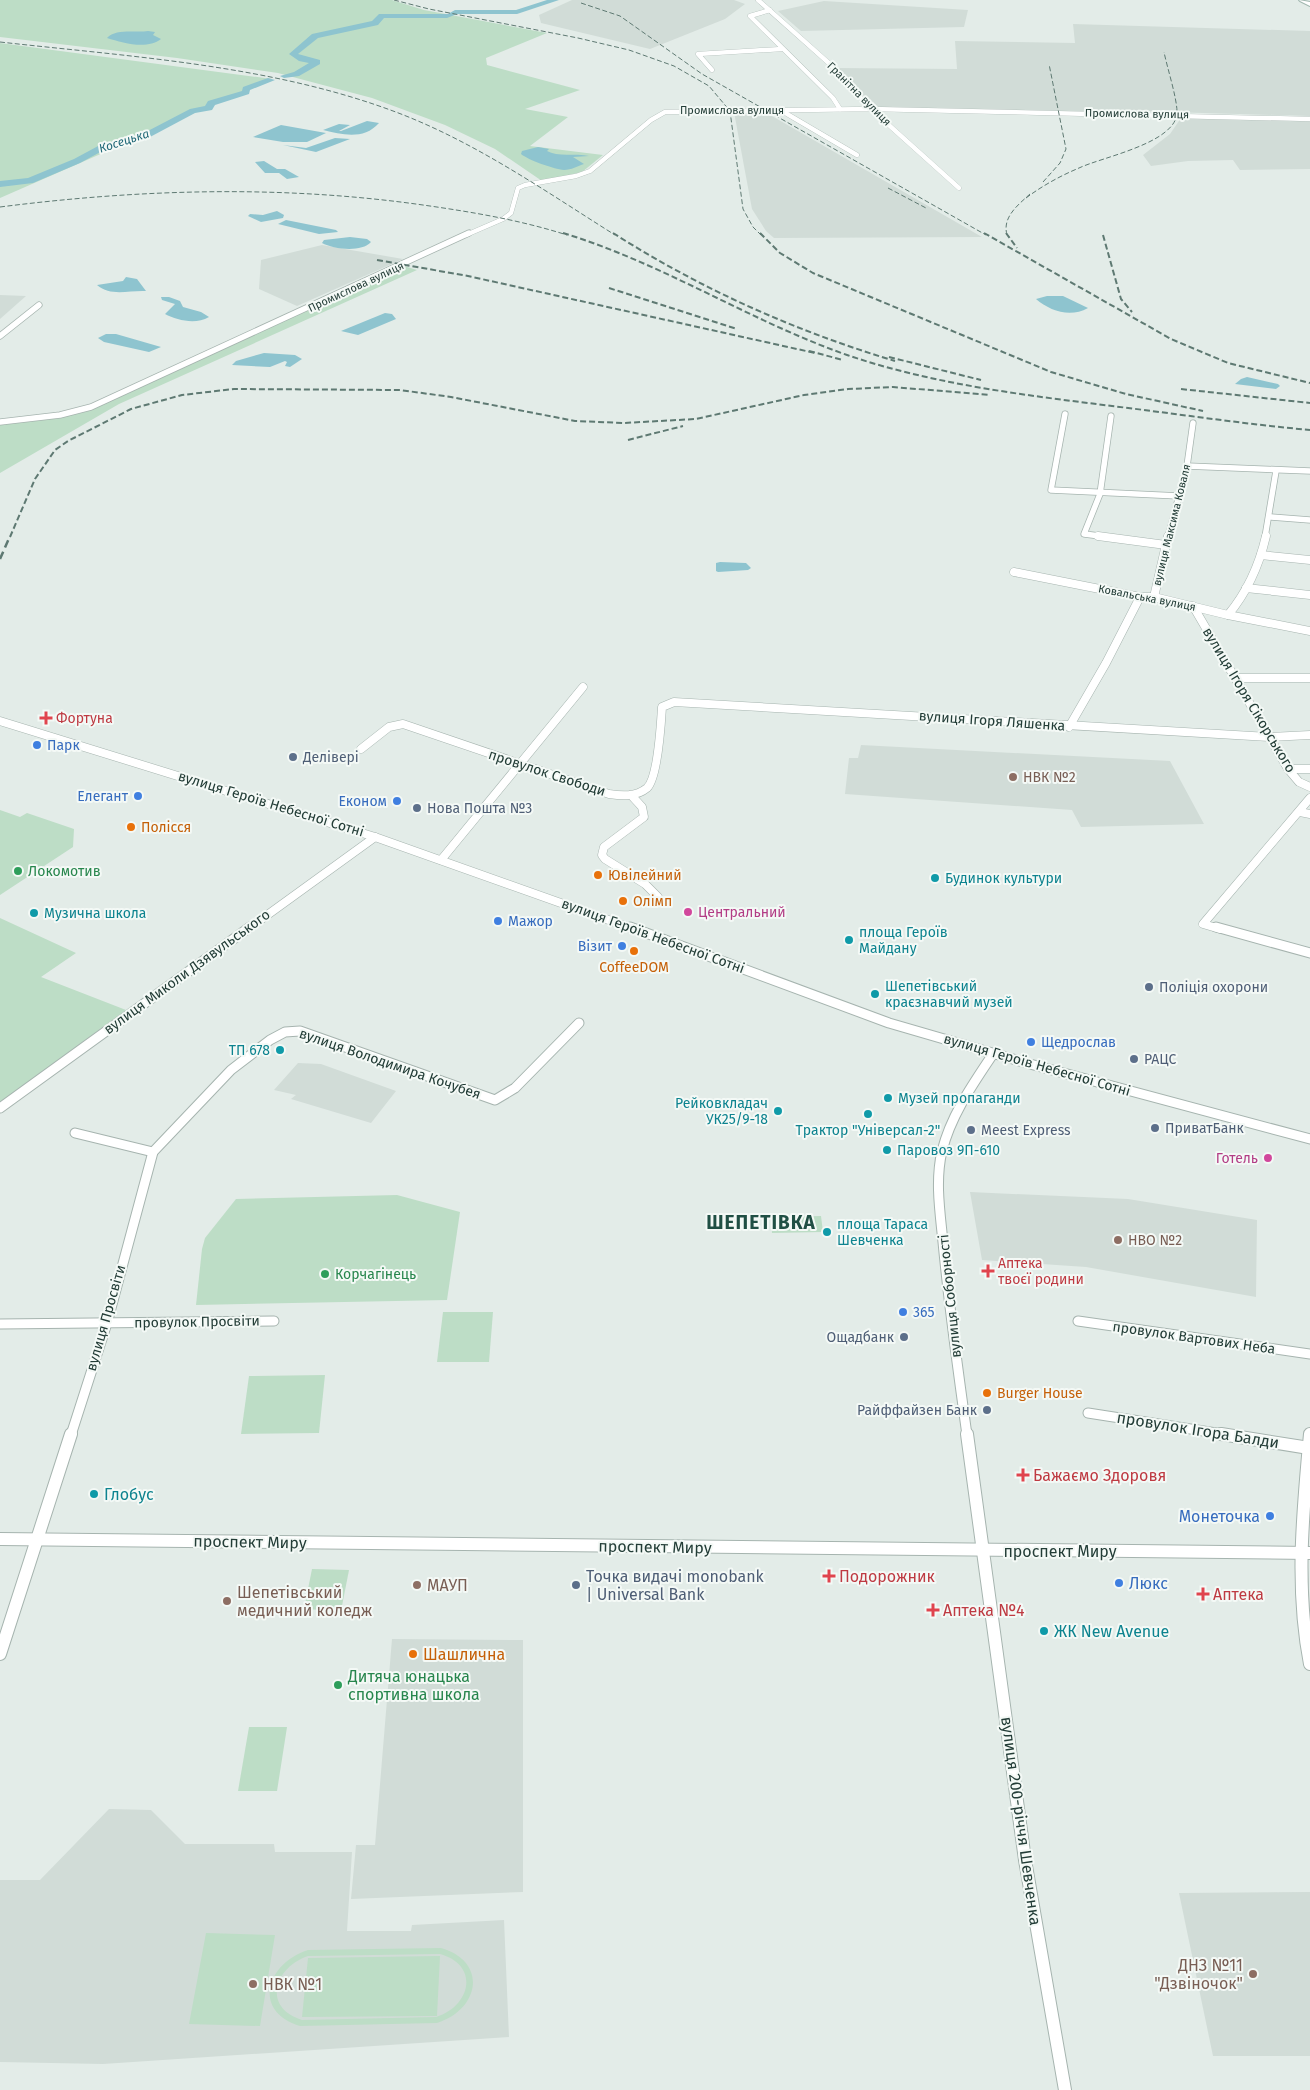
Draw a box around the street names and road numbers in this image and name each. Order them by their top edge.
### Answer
street label: Гранітна вулиця [824,59,894,129]
street label: Промислова вулиця [680,104,784,117]
street label: Промислова вулиця [1085,107,1189,121]
street label: Промислова вулиця [306,259,406,315]
street label: вулиця Максима Коваля [1151,463,1193,587]
street label: Ковальська вулиця [1097,582,1197,614]
street label: вулиця Ігоря Сікорського [1199,624,1299,776]
street label: вулиця Ігоря Ляшенка [918,707,1066,735]
street label: провулок Свободи [486,746,608,800]
street label: вулиця Героїв Небесної Сотні [176,768,366,840]
street label: вулиця Героїв Небесної Сотні [559,895,747,977]
street label: вулиця Миколи Дзявульського [101,906,273,1038]
street label: вулиця Володимира Кочубея [297,1025,483,1103]
street label: вулиця Героїв Небесної Сотні [942,1030,1132,1100]
street label: вулиця Соборності [935,1233,965,1359]
street label: вулиця Просвіти [83,1263,129,1373]
street label: провулок Просвіти [134,1312,260,1332]
street label: провулок Вартових Неба [1112,1318,1276,1358]
street label: провулок Ігора Балди [1115,1408,1281,1452]
street label: проспект Миру [193,1532,307,1552]
street label: проспект Миру [598,1537,712,1557]
street label: проспект Миру [1003,1542,1117,1561]
street label: вулиця 200-річчя Шевченка [997,1715,1045,1927]

